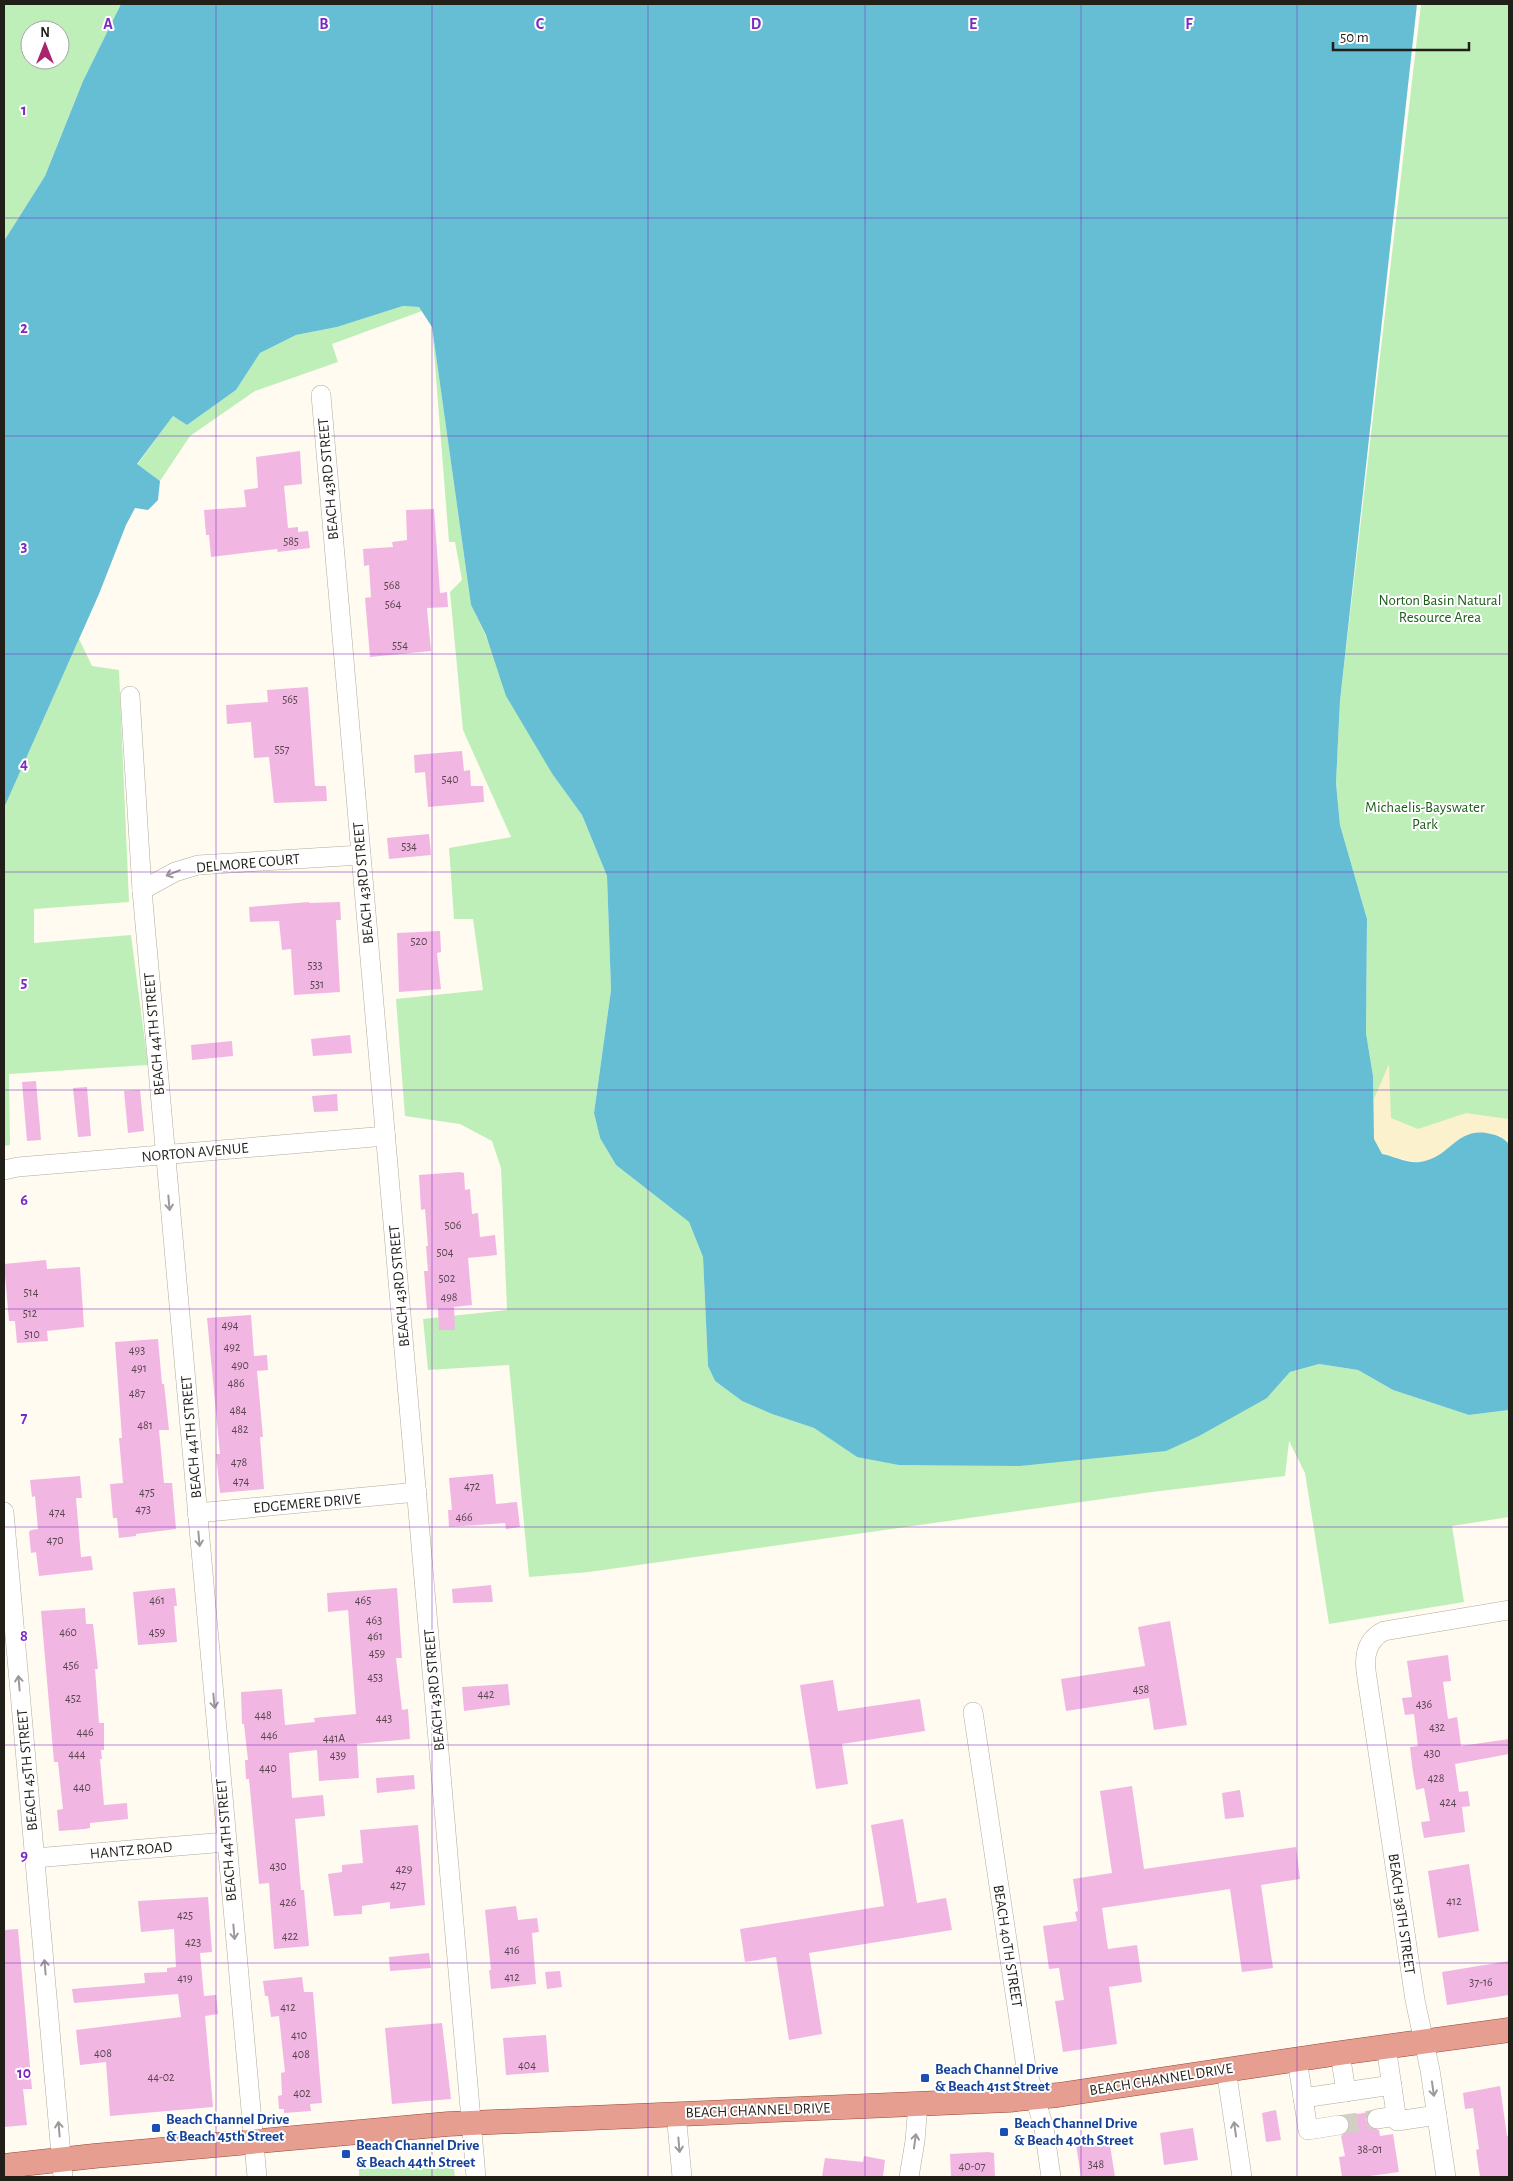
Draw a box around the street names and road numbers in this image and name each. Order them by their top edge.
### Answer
street label: BEACH 43RD STREET [316,417,341,541]
street label: BEACH 43RD STREET [351,821,376,945]
street label: DELMORE COURT [195,851,301,876]
street label: BEACH 44TH STREET [142,971,167,1096]
street label: NORTON AVENUE [141,1140,249,1165]
street label: BEACH 43RD STREET [387,1224,412,1348]
street label: BEACH 44TH STREET [179,1374,204,1499]
street label: EDGEMERE DRIVE [253,1491,361,1516]
street label: BEACH 43RD STREET [422,1628,447,1752]
street label: BEACH 45TH STREET [15,1708,40,1831]
street label: BEACH 44TH STREET [214,1777,239,1902]
street label: HANTZ ROAD [89,1839,173,1862]
street label: BEACH 38TH STREET [1386,1853,1418,1976]
street label: BEACH 40TH STREET [990,1884,1025,2009]
street label: BEACH CHANNEL DRIVE [1088,2061,1234,2098]
street label: BEACH CHANNEL DRIVE [685,2100,831,2121]

